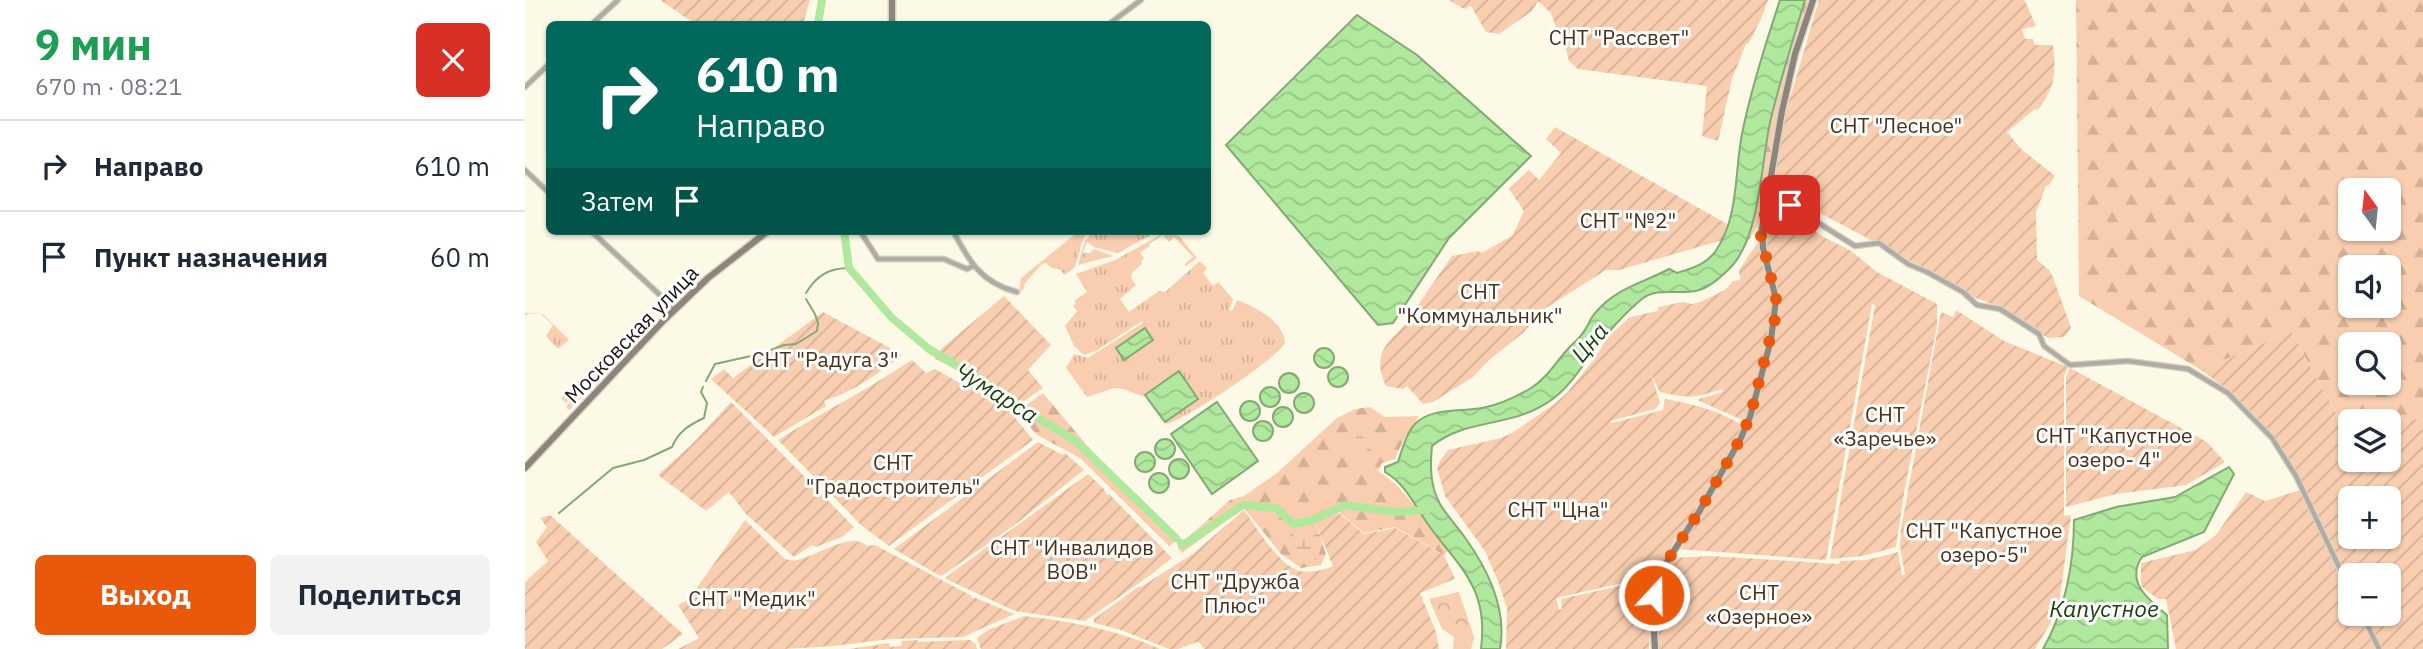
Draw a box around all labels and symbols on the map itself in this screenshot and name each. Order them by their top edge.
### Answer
park label: СНТ "Рассвет" [1549,23,1689,51]
park label: СНТ "Лесное" [1830,111,1962,139]
pin [1760,175,1820,235]
north arrow [2338,178,2401,242]
park label: СНТ "№2" [1580,206,1676,234]
street label: Московская улица [558,259,704,409]
park label: СНТ "Коммунальник" [1397,277,1563,329]
water label: Цна [1564,316,1614,368]
park label: СНТ "Радуга 3" [751,345,899,373]
water label: Чумарса [950,355,1044,429]
park label: СНТ «Заречье» [1834,400,1936,452]
park label: СНТ "Капустное озеро- 4" [2035,421,2193,473]
park label: СНТ "Градостроитель" [806,448,980,500]
park label: СНТ "Цна" [1507,495,1609,523]
park label: СНТ "Капустное озеро-5" [1905,516,2063,568]
park label: СНТ "Инвалидов ВОВ" [990,533,1154,585]
position arrow [1617,558,1691,632]
park label: СНТ "Дружба Плюс" [1170,567,1300,619]
park label: СНТ «Озерное» [1706,578,1812,630]
park label: СНТ "Медик" [688,584,816,612]
water label: Капустное [2049,593,2159,623]

